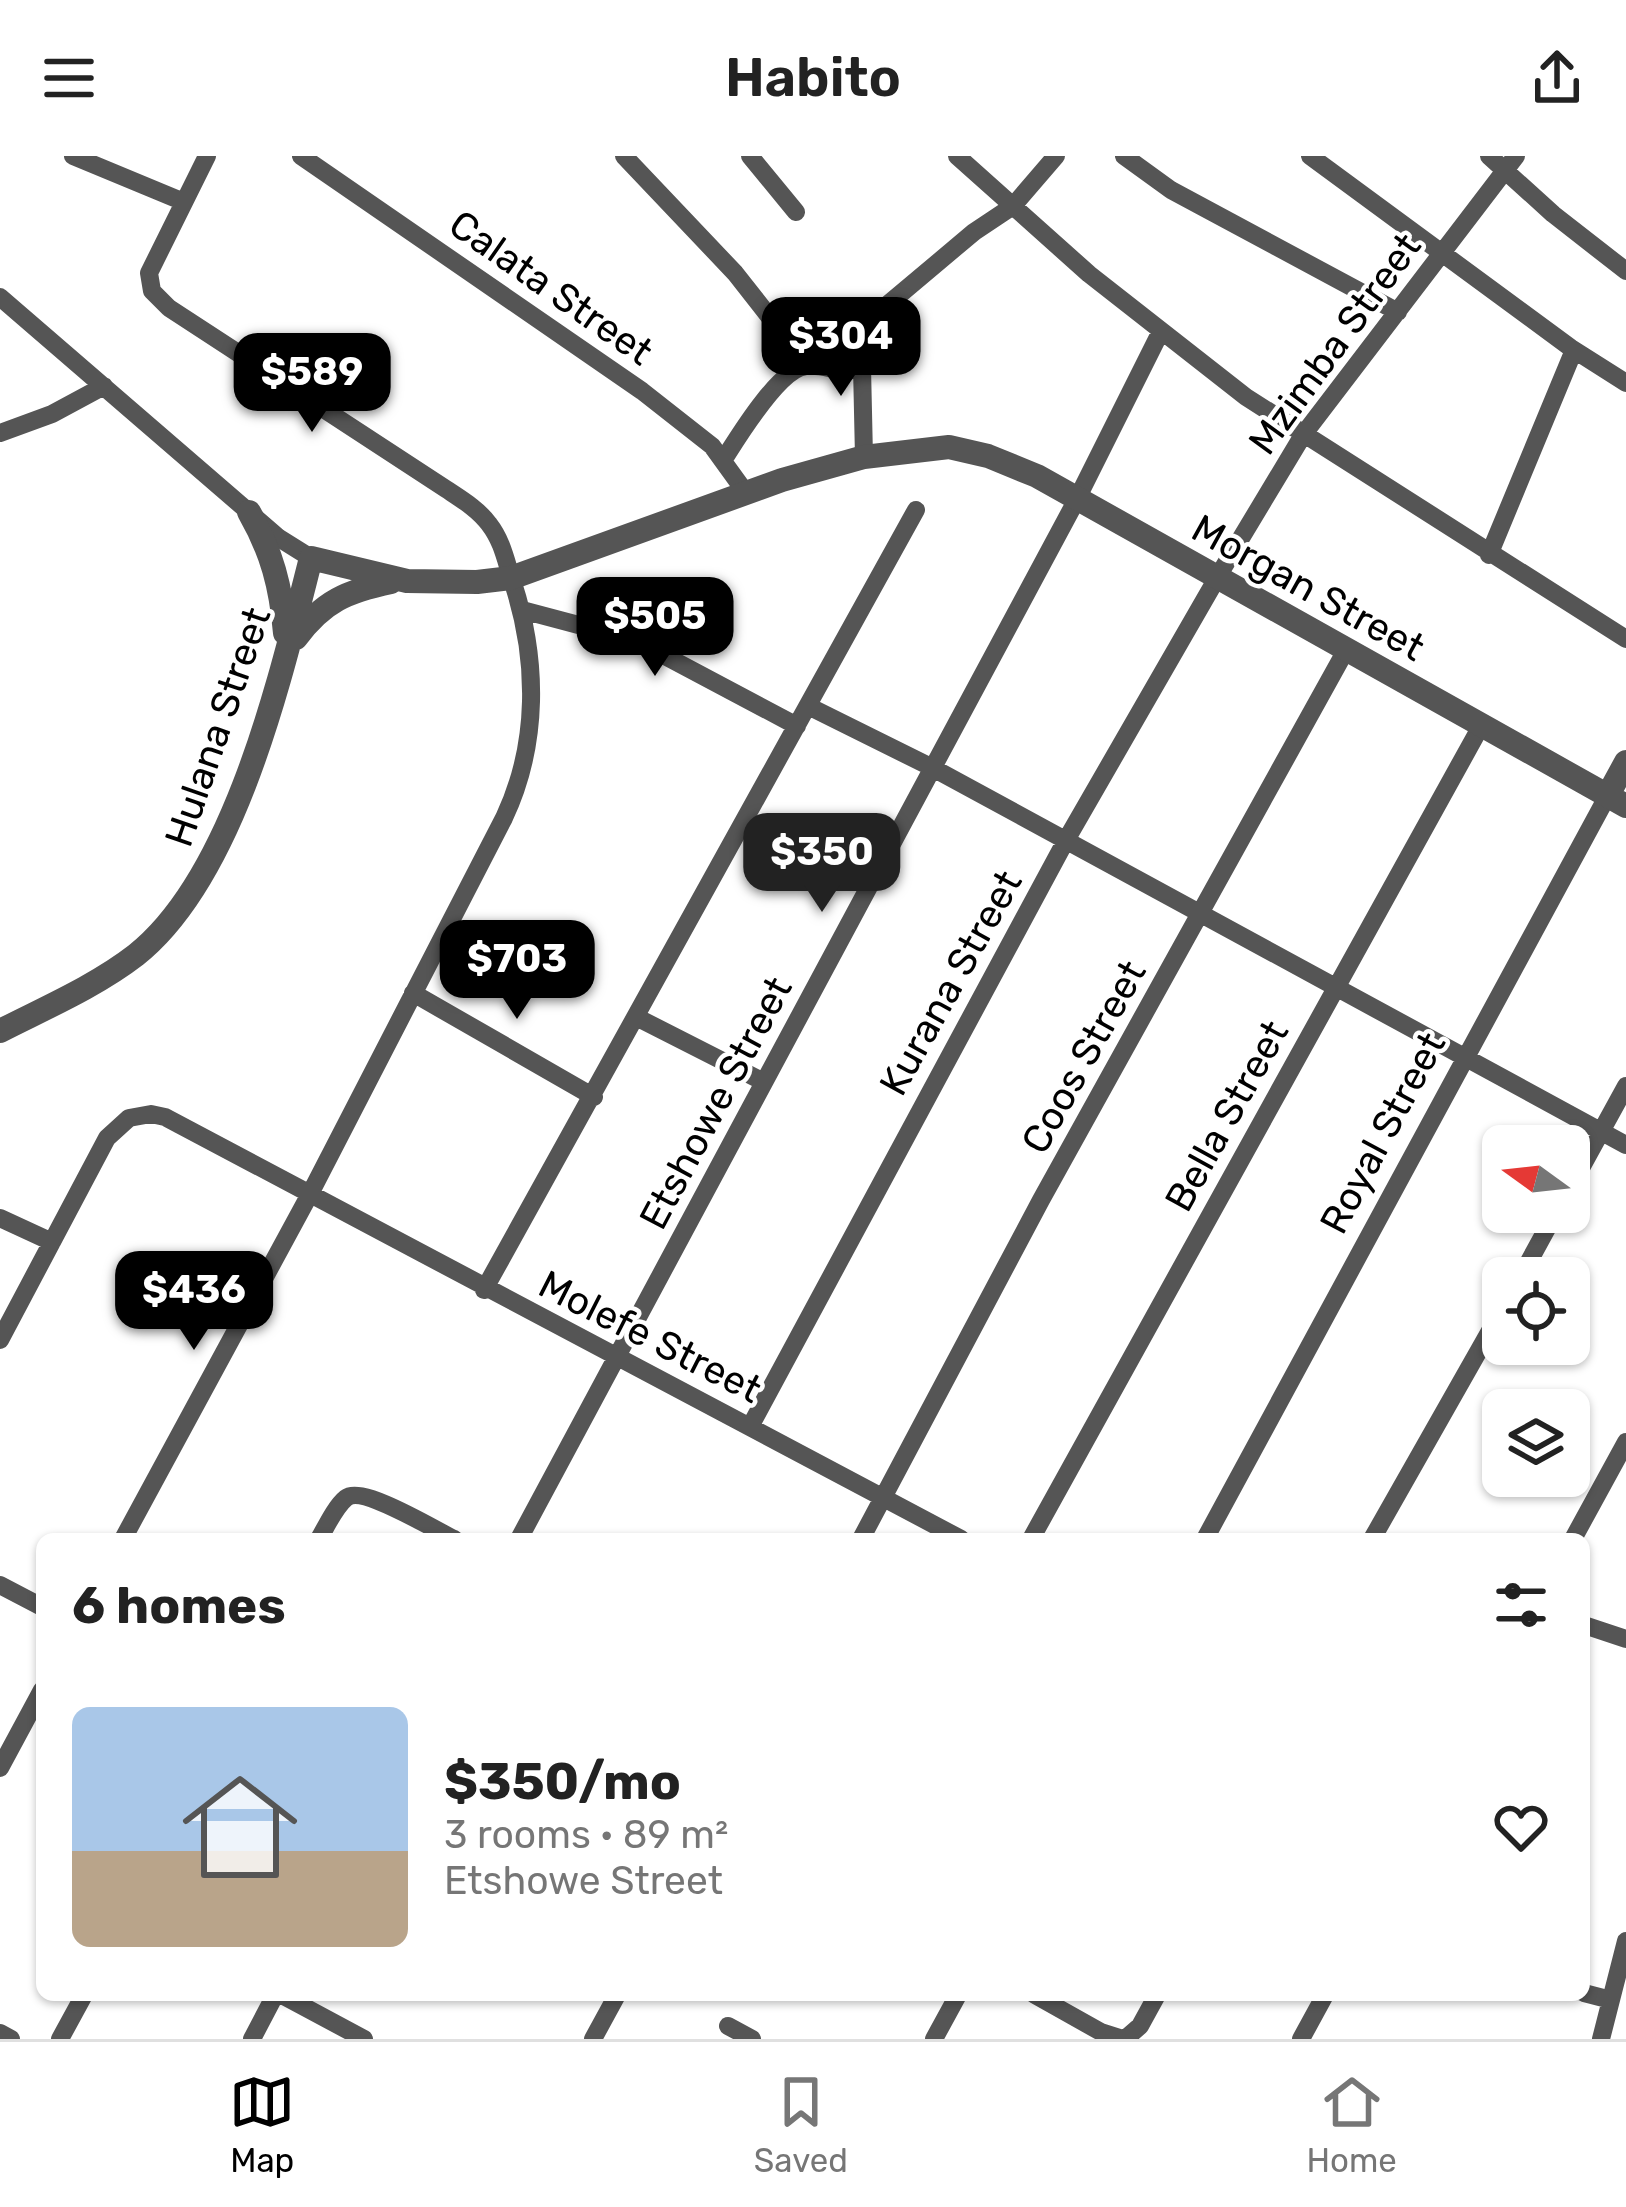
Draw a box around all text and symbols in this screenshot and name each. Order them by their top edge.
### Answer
icon: menu [36,45,102,111]
icon: share [1524,45,1590,111]
text: Habito [725,46,901,110]
street label: Calata Street [441,201,661,375]
street label: Mzimba Street [1239,225,1431,463]
pin: $304 [770,297,912,399]
text: $304 [789,313,893,359]
pin: $589 [241,333,383,435]
text: $589 [261,349,363,395]
street label: Morgan Street [1184,505,1432,671]
pin: $505 [584,577,726,679]
text: $505 [604,593,706,639]
street label: Hulana Street [156,601,280,853]
pin: $350 [751,813,893,915]
text: $350 [770,829,874,875]
street label: Kurana Street [870,863,1032,1103]
pin: $703 [446,920,588,1022]
text: $703 [467,936,567,982]
street label: Coos Street [1012,953,1156,1161]
street label: Etshowe Street [630,969,802,1237]
street label: Bella Street [1156,1013,1298,1219]
street label: Royal Street [1311,1025,1455,1241]
north arrow [1482,1125,1590,1233]
map controls [1482,1125,1590,1497]
pin: $436 [123,1251,265,1353]
button: locate [1482,1257,1590,1365]
street label: Molefe Street [531,1261,769,1413]
text: $436 [142,1267,246,1313]
button: layers [1482,1389,1590,1497]
icon: filters [1488,1572,1554,1638]
text: 6 homes [72,1575,286,1636]
text: $350/mo [444,1751,681,1812]
icon: home [168,1755,312,1899]
icon: heart [1488,1794,1554,1860]
text: 3 rooms · 89 m² [444,1812,728,1858]
text: Etshowe Street [444,1858,723,1904]
tab: Map [229,2069,295,2180]
tab: Saved [754,2069,848,2180]
tab: Home [1306,2069,1397,2180]

